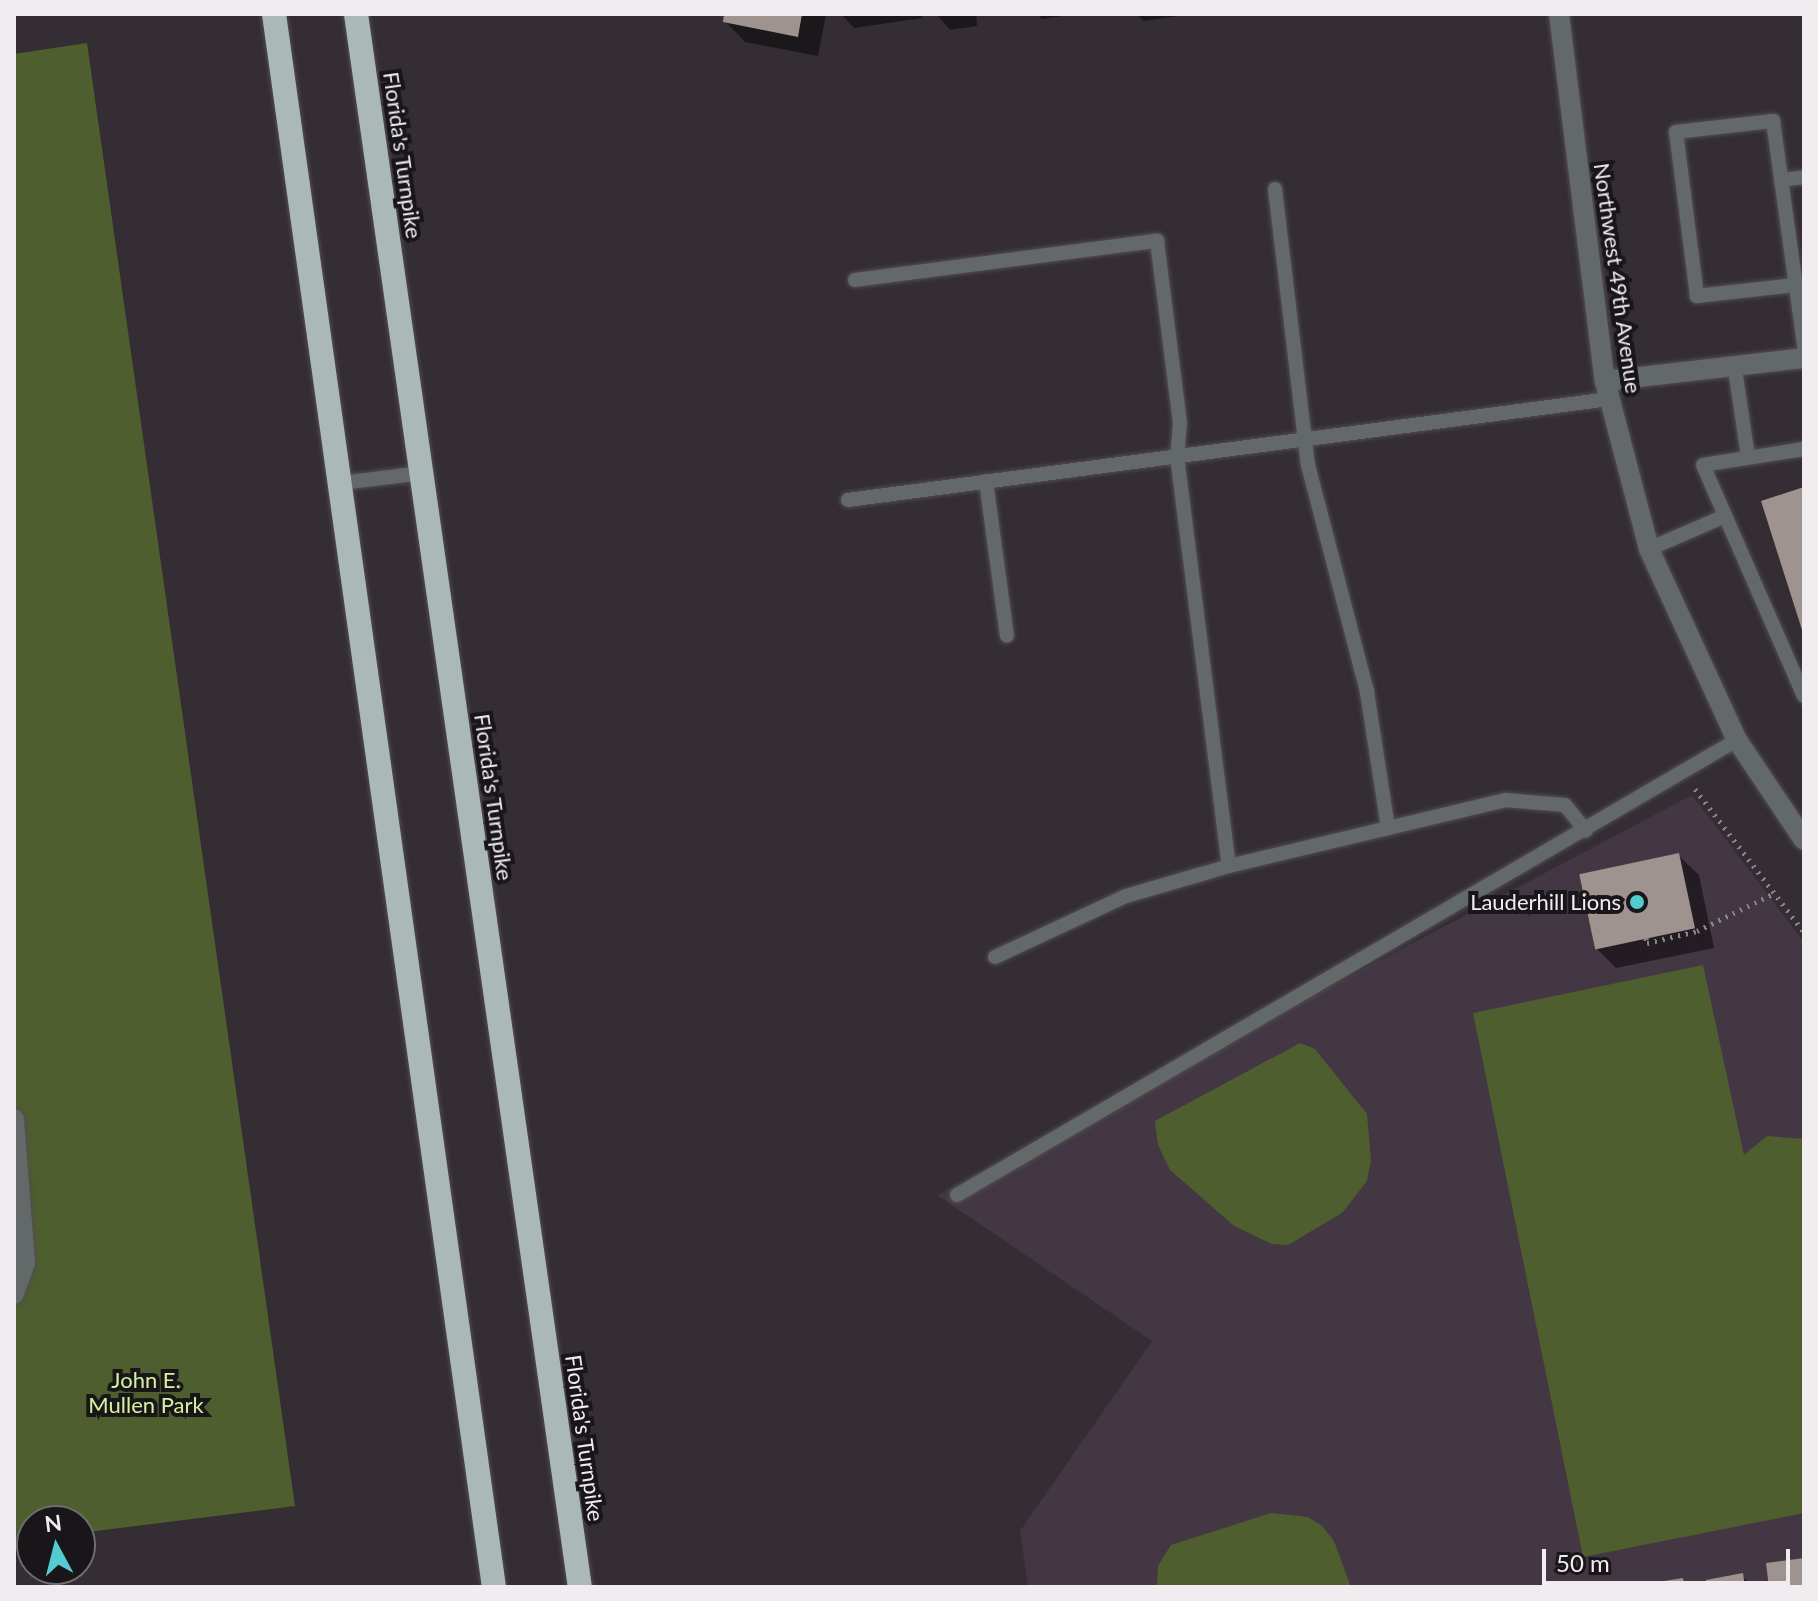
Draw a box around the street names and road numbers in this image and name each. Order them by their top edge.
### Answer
street label: Florida's Turnpike [378,70,428,240]
street label: Northwest 49th Avenue [1589,161,1647,395]
street label: Florida's Turnpike [469,712,519,882]
street label: Florida's Turnpike [560,1353,610,1523]

